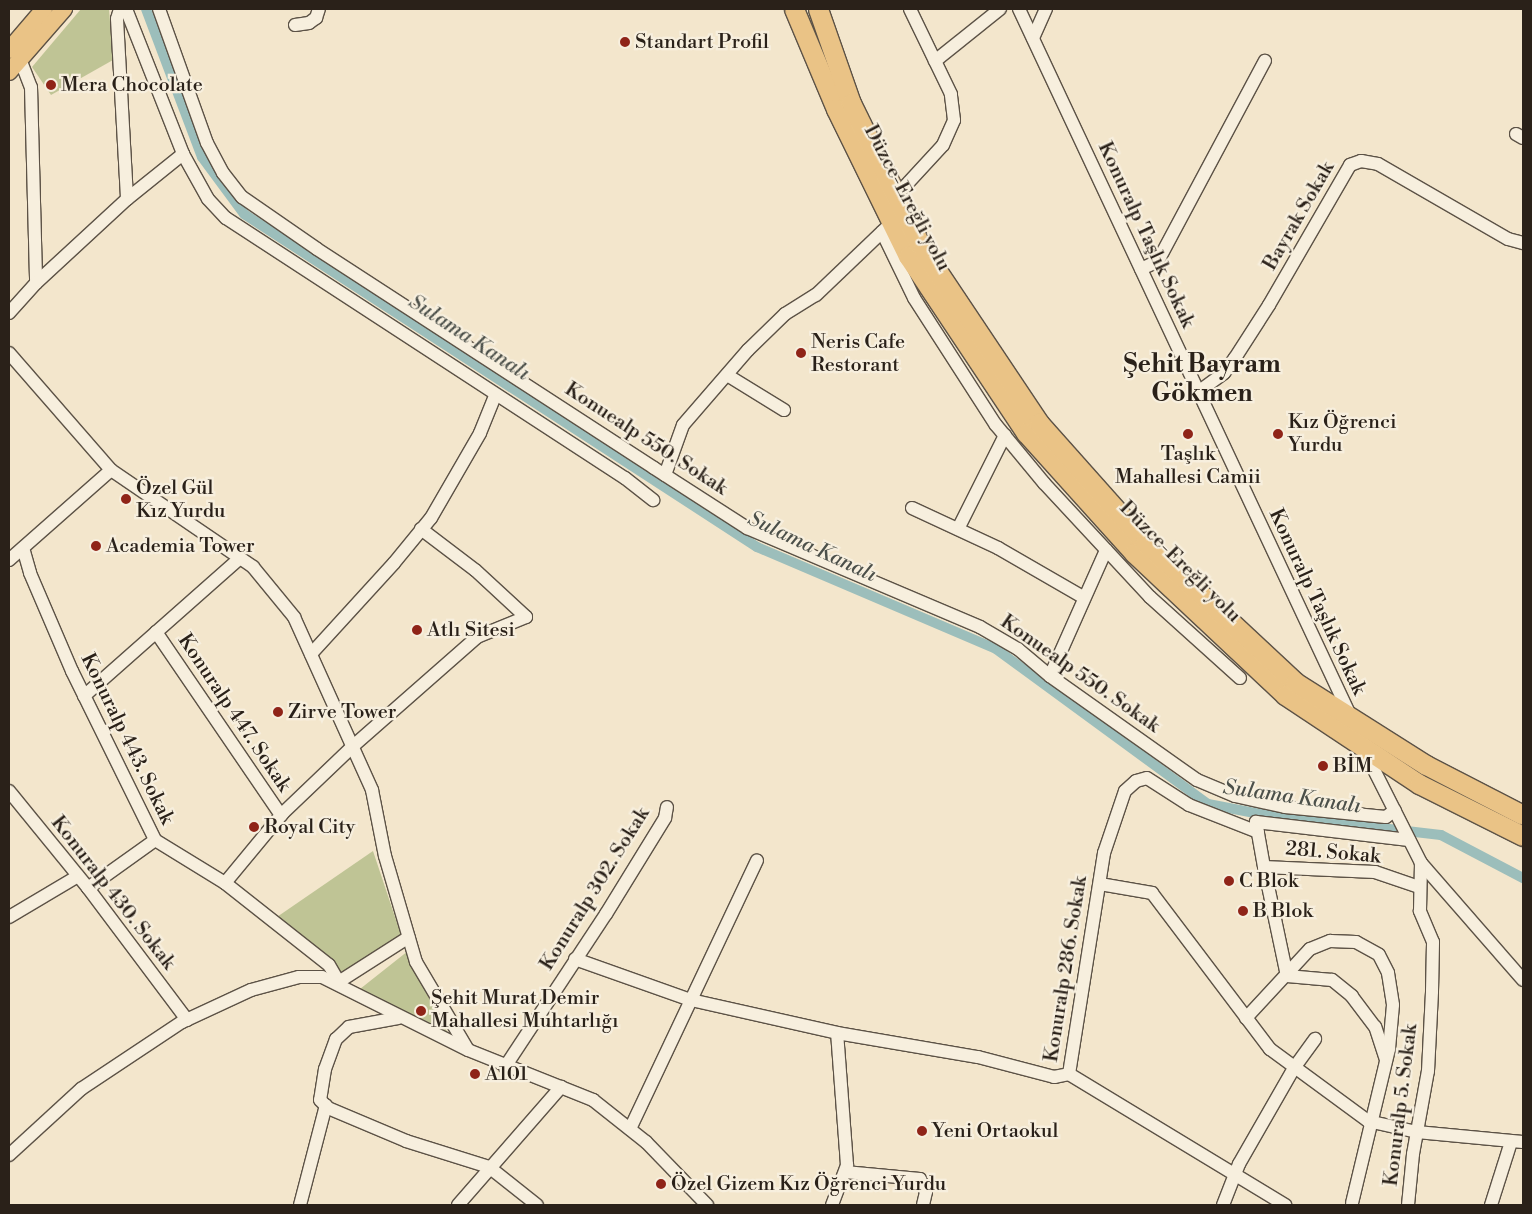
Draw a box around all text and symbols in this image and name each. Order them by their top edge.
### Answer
place label: Standart Profil [635,30,769,54]
marker: Standart Profil [619,36,631,48]
place label: Mera Chocolate [61,73,203,97]
marker: Mera Chocolate [45,79,57,91]
street label: Düzce-Ereğli yolu [858,121,956,275]
street label: Konuralp Taşlık Sokak [1092,138,1200,332]
street label: Bayrak Sokak [1258,157,1340,275]
water label: Sulama Kanalı [404,290,534,386]
place label: Neris Cafe Restorant [811,330,905,377]
marker: Neris Cafe Restorant [795,347,807,359]
district label: Şehit Bayram Gökmen [1123,351,1281,410]
street label: Konuealp 550. Sokak [560,377,732,501]
place label: Kız Öğrenci Yurdu [1288,410,1397,457]
marker: Taşlık Mahallesi Camii [1182,428,1194,440]
marker: Kız Öğrenci Yurdu [1272,428,1284,440]
place label: Taşlık Mahallesi Camii [1115,442,1261,489]
place label: Özel Gül Kız Yurdu [136,476,225,523]
marker: Özel Gül Kız Yurdu [120,493,132,505]
street label: Düzce-Ereğli yolu [1114,496,1246,628]
street label: Konuralp Taşlık Sokak [1263,505,1371,699]
water label: Sulama Kanalı [744,506,880,588]
place label: Academia Tower [106,534,255,558]
marker: Academia Tower [90,540,102,552]
street label: Konuealp 550. Sokak [996,610,1164,738]
place label: Atlı Sitesi [427,618,515,642]
marker: Atlı Sitesi [411,624,423,636]
street label: Konuralp 447. Sokak [172,630,296,796]
street label: Konuralp 443. Sokak [75,649,179,829]
place label: Zirve Tower [288,700,396,724]
marker: Zirve Tower [272,706,284,718]
place label: BİM [1333,754,1372,778]
marker: BİM [1317,760,1329,772]
water label: Sulama Kanalı [1221,775,1363,819]
street label: Konuralp 302. Sokak [535,803,655,975]
street label: Konuralp 430. Sokak [46,811,180,975]
place label: Royal City [264,815,355,839]
marker: Royal City [248,821,260,833]
street label: 281. Sokak [1285,837,1381,869]
place label: C Blok [1239,869,1299,893]
street label: Konuralp 286. Sokak [1039,874,1093,1064]
marker: C Blok [1223,875,1235,887]
place label: B Blok [1253,899,1313,923]
marker: B Blok [1237,905,1249,917]
place label: Şehit Murat Demir Mahallesi Muhtarlığı [431,987,619,1034]
marker: Şehit Murat Demir Mahallesi Muhtarlığı [415,1005,427,1017]
street label: Konuralp 5. Sokak [1379,1023,1423,1187]
place label: A101 [485,1062,528,1086]
marker: A101 [469,1068,481,1080]
place label: Yeni Ortaokul [932,1119,1058,1143]
marker: Yeni Ortaokul [916,1125,928,1137]
place label: Özel Gizem Kız Öğrenci Yurdu [671,1172,946,1196]
marker: Özel Gizem Kız Öğrenci Yurdu [655,1178,667,1190]

